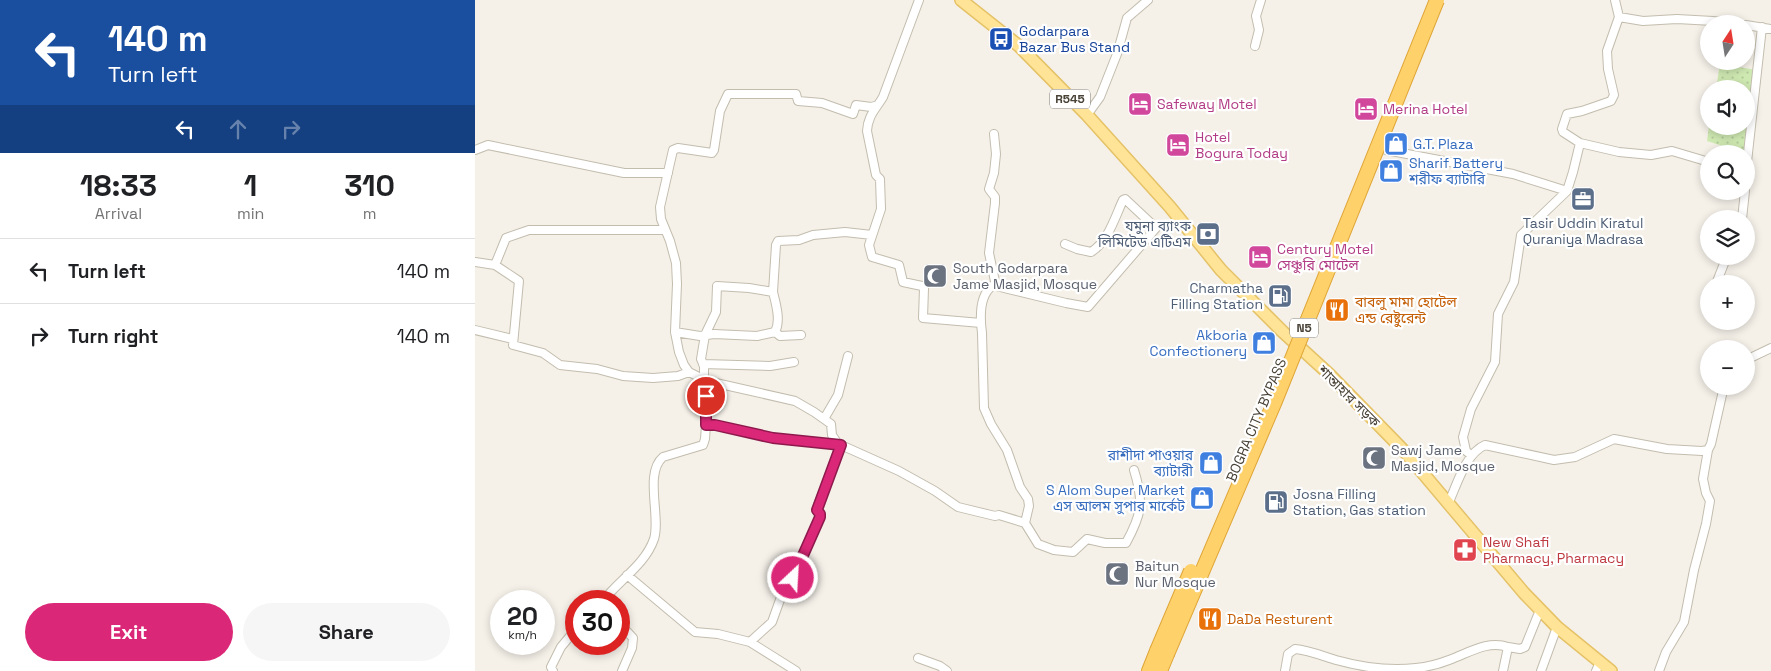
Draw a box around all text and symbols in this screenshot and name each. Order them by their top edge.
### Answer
north arrow [1700,15,1755,70]
map controls [1700,15,1755,395]
text: 140 m [108,17,208,61]
icon: left [25,20,90,85]
place label: Godarpara Bazar Bus Stand [1019,22,1130,56]
bus stop icon: Godarpara Bazar Bus Stand [988,26,1014,52]
text: Turn left [108,60,198,88]
button: sound [1700,80,1755,135]
road number: R545 [1050,90,1090,108]
hotel icon: Safeway Motel [1127,91,1153,117]
place label: Safeway Motel [1157,95,1257,113]
hotel icon: Merina Hotel [1353,96,1379,122]
place label: Merina Hotel [1383,100,1468,118]
icon: left [171,115,199,143]
icon: ahead [224,115,252,143]
icon: right [277,115,305,143]
place label: Hotel Bogura Today [1195,128,1288,162]
shop icon: G.T. Plaza [1383,131,1409,157]
hotel icon: Hotel Bogura Today [1165,132,1191,158]
place label: G.T. Plaza [1413,135,1473,153]
button: search [1700,145,1755,200]
place label: Sharif Battery শরীফ ব্যাটারি [1408,154,1503,188]
shop icon: Sharif Battery শরীফ ব্যাটারি [1378,158,1404,184]
text: 18:33 [80,166,157,205]
text: 1 [244,166,257,205]
text: 310 [344,166,395,205]
office icon: Tasir Uddin Kiratul Quraniya Madrasa [1570,186,1596,212]
text: Arrival [95,203,142,224]
text: min [237,203,264,224]
text: m [363,203,377,224]
button: layers [1700,210,1755,265]
place label: Tasir Uddin Kiratul Quraniya Madrasa [1523,214,1643,248]
place label: যমুনা ব্যাংক লিমিটেড এটিএম [1097,217,1192,251]
bank icon: যমুনা ব্যাংক লিমিটেড এটিএম [1195,221,1221,247]
place label: Century Motel সেঞ্চুরি মোটেল [1277,240,1374,274]
hotel icon: Century Motel সেঞ্চুরি মোটেল [1247,244,1273,270]
icon: left [25,257,53,285]
text: Turn left [68,259,146,284]
text: 140 m [397,259,450,284]
place label: South Godarpara Jame Masjid, Mosque [953,259,1097,293]
mosque icon: South Godarpara Jame Masjid, Mosque [922,263,948,289]
button: + [1700,275,1755,330]
place label: Charmatha Filling Station [1171,279,1263,313]
fuel station icon: Charmatha Filling Station [1267,283,1293,309]
place label: বাবলু মামা হোটেল এন্ড রেষ্টুরেন্ট [1354,293,1457,328]
restaurant icon: বাবলু মামা হোটেল এন্ড রেষ্টুরেন্ট [1324,297,1350,323]
road number: N5 [1290,318,1318,338]
icon: right [25,322,53,350]
text: Turn right [68,324,158,349]
text: 140 m [397,324,450,349]
place label: Akboria Confectionery [1149,326,1247,360]
shop icon: Akboria Confectionery [1251,330,1277,356]
button: − [1700,340,1755,395]
street label: BOGRA CITY BYPASS [1222,355,1290,485]
street label: শান্তাহার সড়ক [1313,360,1384,431]
pin [685,375,727,417]
icon: arrive [692,382,720,410]
place label: Sawj Jame Masjid, Mosque [1391,441,1495,475]
mosque icon: Sawj Jame Masjid, Mosque [1361,445,1387,471]
place label: রাশীদা পাওয়ার ব্যাটারী [1107,446,1194,480]
shop icon: রাশীদা পাওয়ার ব্যাটারী [1198,450,1224,476]
place label: S Alom Super Market এস আলম সুপার মার্কেট [1046,481,1185,515]
shop icon: S Alom Super Market এস আলম সুপার মার্কেট [1189,485,1215,511]
place label: Josna Filling Station, Gas station [1293,485,1426,519]
fuel station icon: Josna Filling Station, Gas station [1263,489,1289,515]
place label: New Shafi Pharmacy, Pharmacy [1483,533,1624,567]
pharmacy icon: New Shafi Pharmacy, Pharmacy [1452,537,1478,563]
position arrow [766,551,818,603]
place label: Baitun Nur Mosque [1135,557,1216,591]
mosque icon: Baitun Nur Mosque [1104,561,1130,587]
speed limit sign: 30 [565,590,630,655]
text: 20 [507,600,538,632]
button: Exit [25,603,233,661]
button: Share [243,603,450,661]
restaurant icon: DaDa Resturent [1197,606,1223,632]
place label: DaDa Resturent [1227,610,1333,628]
text: km/h [508,627,537,643]

